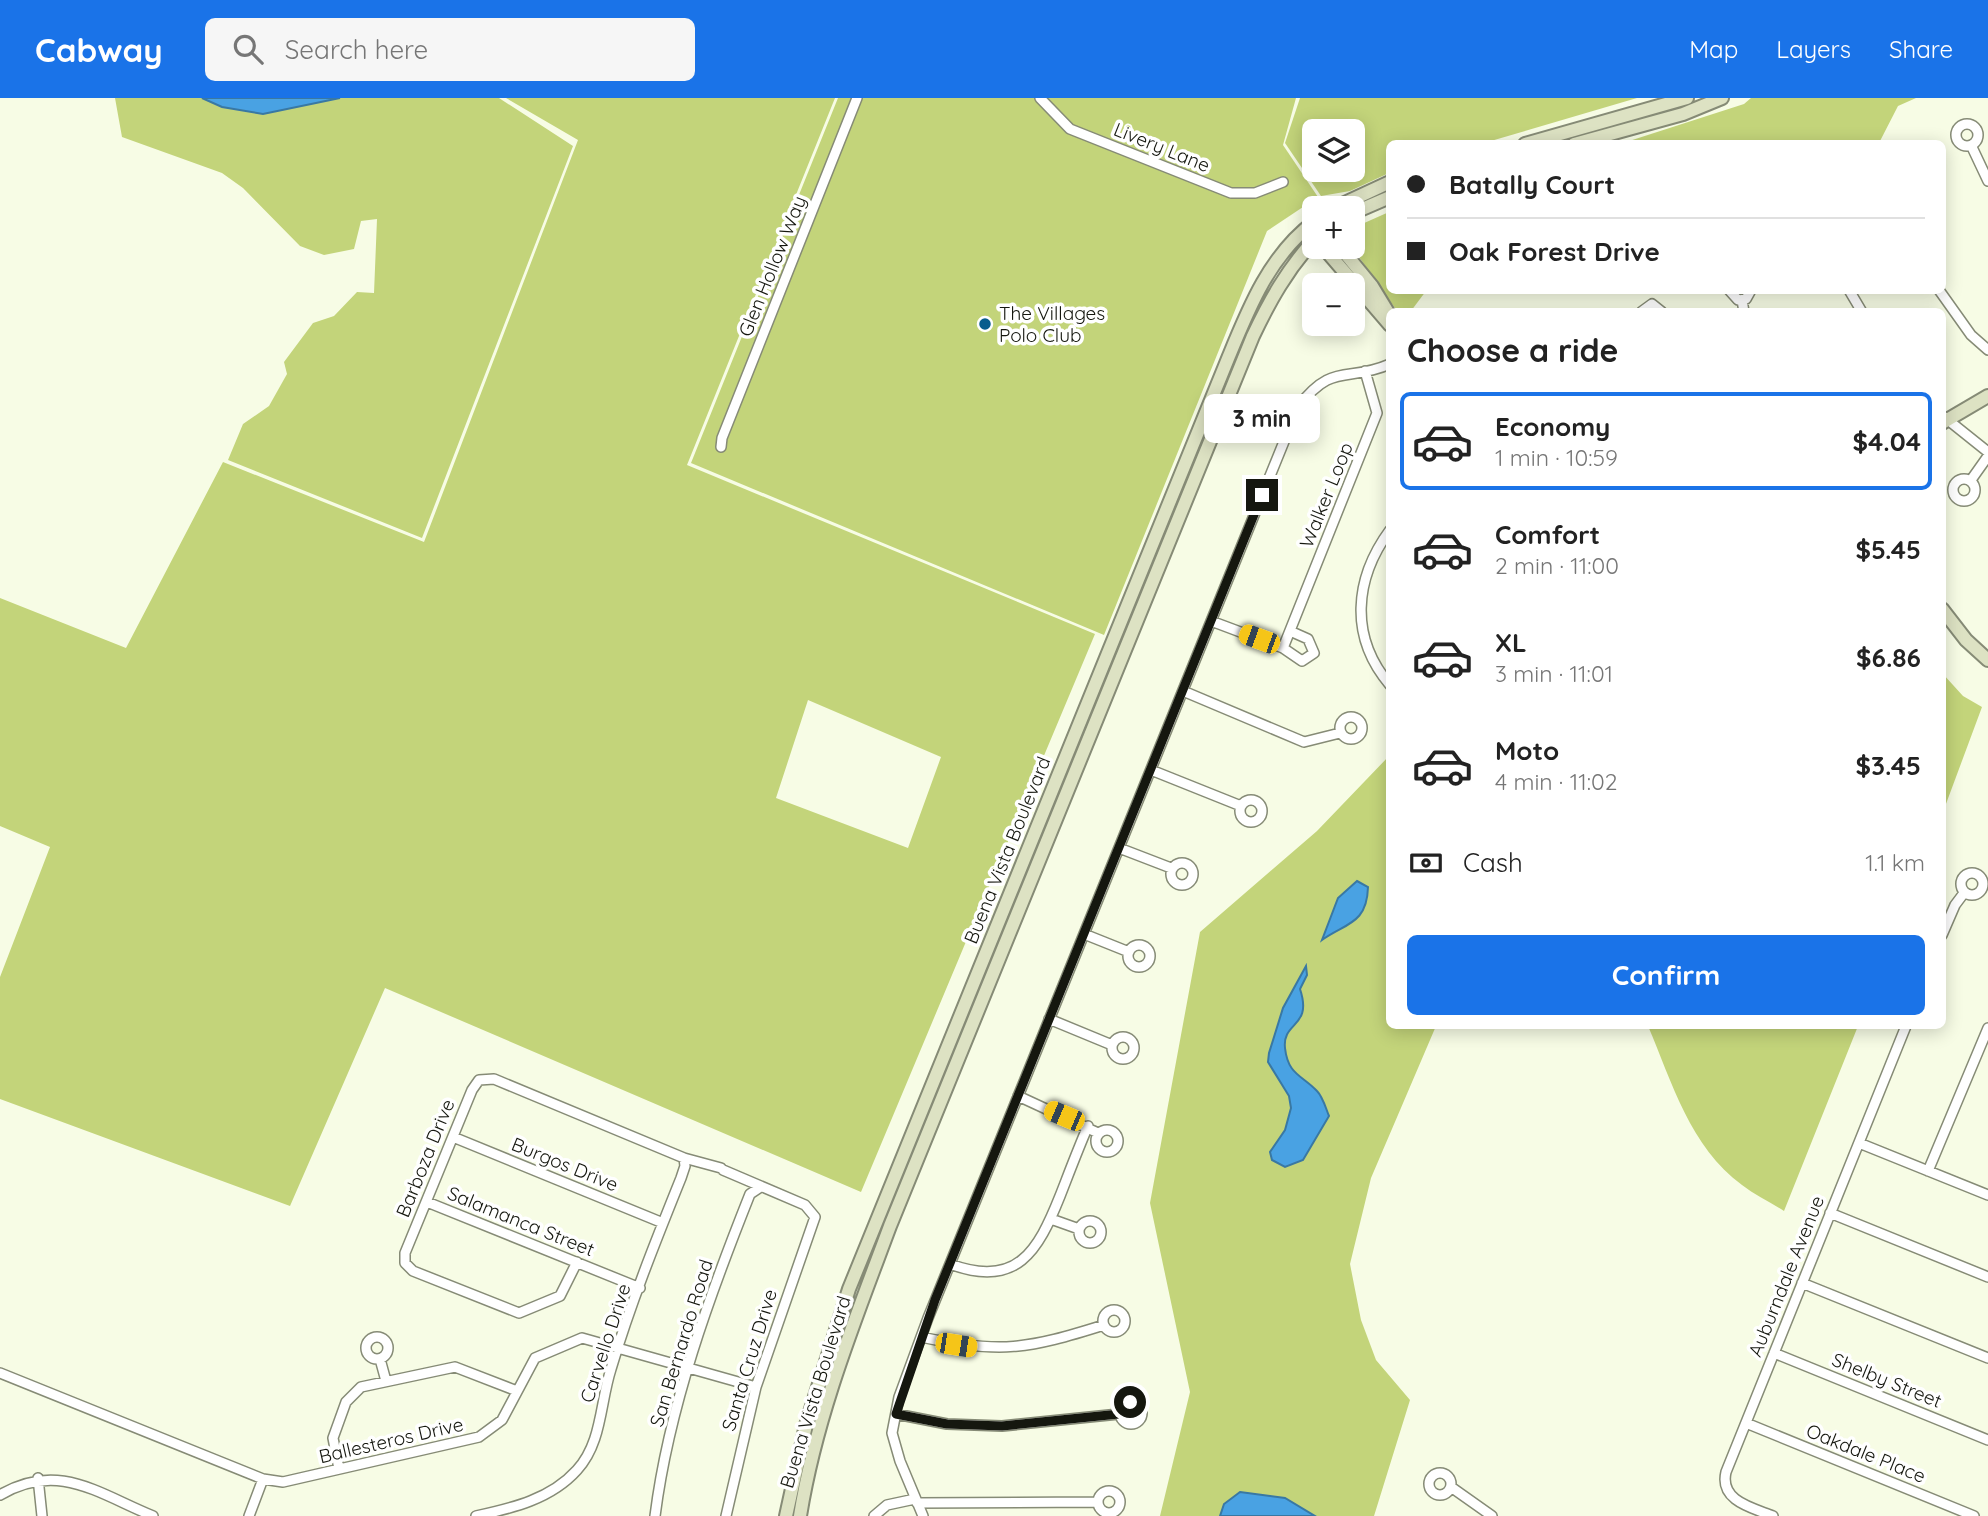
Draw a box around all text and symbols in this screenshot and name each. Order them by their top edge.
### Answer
search box [205,18,695,81]
text: Cabway [35,29,163,70]
icon: search [229,30,267,68]
text: Search here [285,33,428,66]
text: Map [1689,34,1738,64]
text: Layers [1776,34,1851,64]
text: Share [1889,34,1953,64]
street label: Livery Lane [1110,117,1214,177]
map controls [1302,119,1365,336]
button: layers [1302,119,1365,182]
text: Batally Court [1449,168,1615,201]
street label: Glen Hollow Way [733,192,811,340]
button: + [1302,196,1365,259]
text: Oak Forest Drive [1449,235,1660,268]
button: − [1302,273,1365,336]
place label: The Villages Polo Club [999,301,1105,347]
marker: The Villages Polo Club [977,316,993,332]
text: Choose a ride [1407,330,1619,370]
callout: 3 min [1204,394,1320,442]
text: 3 min [1232,404,1292,433]
icon: car [1411,410,1474,473]
text: Economy [1495,410,1610,443]
text: $4.04 [1852,425,1921,458]
street label: Walker Loop [1294,439,1358,551]
text: 1 min · 10:59 [1495,443,1618,472]
route end [1246,479,1278,511]
icon: car [1411,518,1474,581]
text: Comfort [1495,518,1600,551]
text: $5.45 [1856,533,1921,566]
text: 2 min · 11:00 [1495,551,1619,580]
car [1236,622,1283,656]
icon: car [1411,626,1474,689]
text: XL [1495,626,1527,659]
text: $6.86 [1856,641,1921,674]
text: 3 min · 11:01 [1495,659,1613,688]
icon: car [1411,734,1474,797]
text: Moto [1495,734,1559,767]
text: $3.45 [1856,749,1921,782]
street label: Buena Vista Boulevard [958,753,1056,947]
text: 4 min · 11:02 [1495,767,1617,796]
icon: cash [1407,844,1445,882]
text: Cash [1463,846,1523,879]
text: 1.1 km [1865,848,1925,877]
button: Confirm [1407,935,1925,1015]
street label: Barboza Drive [390,1095,460,1221]
car [1041,1098,1088,1134]
street label: Burgos Drive [508,1132,622,1196]
street label: Salamanca Street [444,1181,598,1261]
street label: Auburndale Avenue [1743,1192,1829,1360]
street label: San Bernardo Road [644,1257,718,1429]
street label: Carvello Drive [574,1280,636,1406]
street label: Santa Cruz Drive [716,1286,782,1434]
street label: Buena Vista Boulevard [774,1293,856,1491]
car [934,1331,979,1359]
street label: Shelby Street [1829,1347,1945,1413]
route start [1114,1386,1146,1418]
street label: Ballesteros Drive [317,1412,465,1468]
street label: Oakdale Place [1803,1418,1929,1488]

